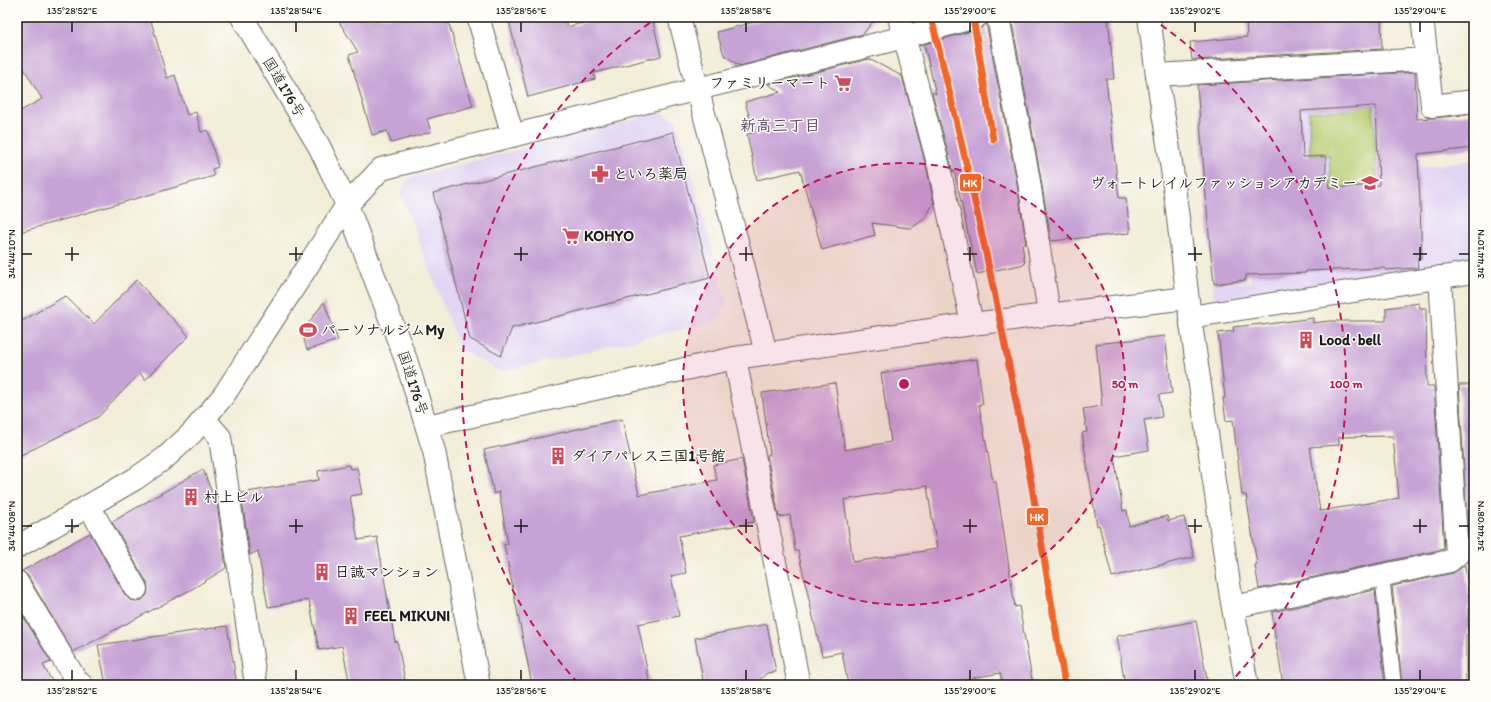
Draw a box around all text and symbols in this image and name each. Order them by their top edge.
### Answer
text: 135°28'52"E [47,4,98,17]
text: 135°28'54"E [270,4,322,17]
text: 135°28'56"E [496,4,547,17]
text: 135°28'58"E [721,4,772,17]
text: 135°29'00"E [944,4,997,17]
text: 135°29'02"E [1169,4,1221,17]
text: 135°29'04"E [1394,4,1446,17]
street label: 国道176号 [259,54,309,120]
supermarket icon: ファミリーマート [833,73,853,93]
place label: ファミリーマート [709,74,830,92]
district label: 新高三丁目 [740,116,820,135]
pharmacy icon: といろ薬局 [590,164,610,184]
place label: といろ薬局 [613,165,688,183]
line badge: HK [959,173,982,192]
school or university icon: ヴォートレイルファッションアカデミー [1360,173,1380,193]
place label: ヴォートレイルファッションアカデミー [1090,174,1357,192]
text: HK [963,177,977,190]
supermarket icon: KOHYO [561,226,581,246]
place label: KOHYO [584,227,634,245]
text: 34°44'10"N [5,229,18,279]
text: 34°44'10"N [1474,229,1487,279]
sports icon: パーソナルジムMy [298,320,318,340]
place label: パーソナルジムMy [321,321,445,340]
building icon: Lood･bell [1296,330,1316,350]
place label: Lood･bell [1319,331,1382,349]
street label: 国道176号 [394,348,432,418]
centre of rings [897,377,911,391]
text: 50 m [1112,377,1139,391]
text: 100 m [1329,377,1363,391]
building icon: ダイアパレス三国1号館 [548,446,568,466]
place label: ダイアパレス三国1号館 [571,447,726,465]
building icon: 村上ビル [181,487,201,507]
place label: 村上ビル [204,488,264,506]
text: 34°44'08"N [5,501,18,551]
text: 34°44'08"N [1474,501,1487,551]
line badge: HK [1026,507,1049,526]
text: HK [1030,511,1044,524]
building icon: 日誠マンション [312,562,332,582]
place label: 日誠マンション [335,563,439,581]
building icon: FEEL MIKUNI [341,606,361,626]
place label: FEEL MIKUNI [364,607,450,625]
text: 135°28'52"E [47,684,98,697]
text: 135°28'54"E [270,684,322,697]
text: 135°28'56"E [496,684,547,697]
text: 135°28'58"E [721,684,772,697]
text: 135°29'00"E [944,684,997,697]
text: 135°29'02"E [1169,684,1221,697]
text: 135°29'04"E [1394,684,1446,697]

